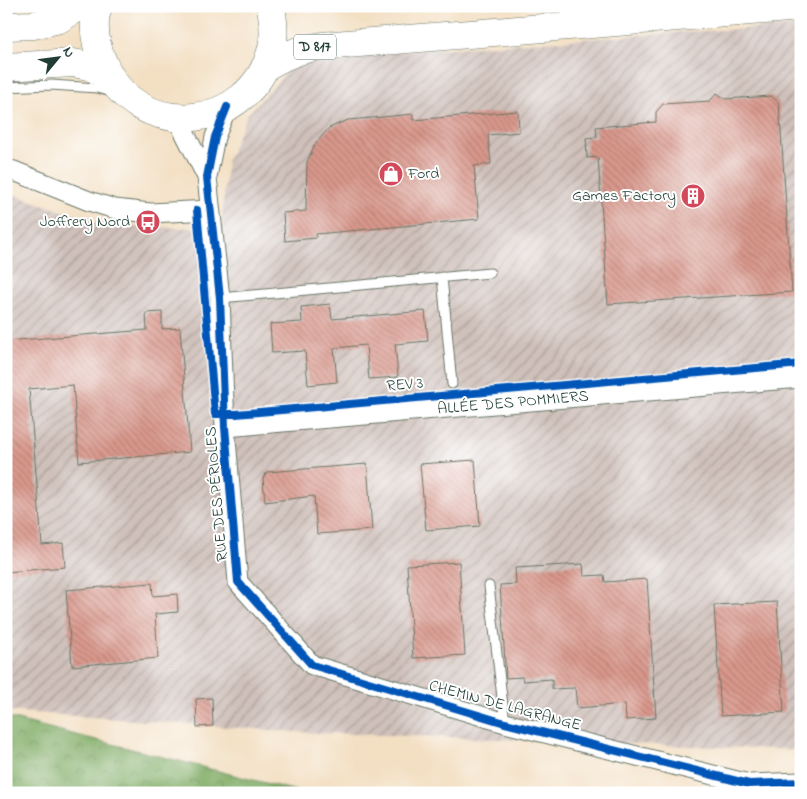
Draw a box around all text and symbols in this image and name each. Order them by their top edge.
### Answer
north arrow [32,32,82,82]
road number: D 817 [294,34,336,60]
text: N [57,43,80,62]
shop icon: Ford [378,161,404,187]
place label: Ford [407,162,439,186]
building icon: Games Factory [680,183,706,209]
place label: Games Factory [572,184,676,208]
bus stop icon: Joffrery Nord [135,209,161,235]
place label: Joffrery Nord [40,210,130,234]
street label: REV 3 [386,371,424,399]
street label: ALLÉE DES POMMIERS [436,384,590,422]
street label: RUE DES PÉRIOLES [199,426,235,562]
street label: CHEMIN DE LAGRANGE [426,674,584,738]

